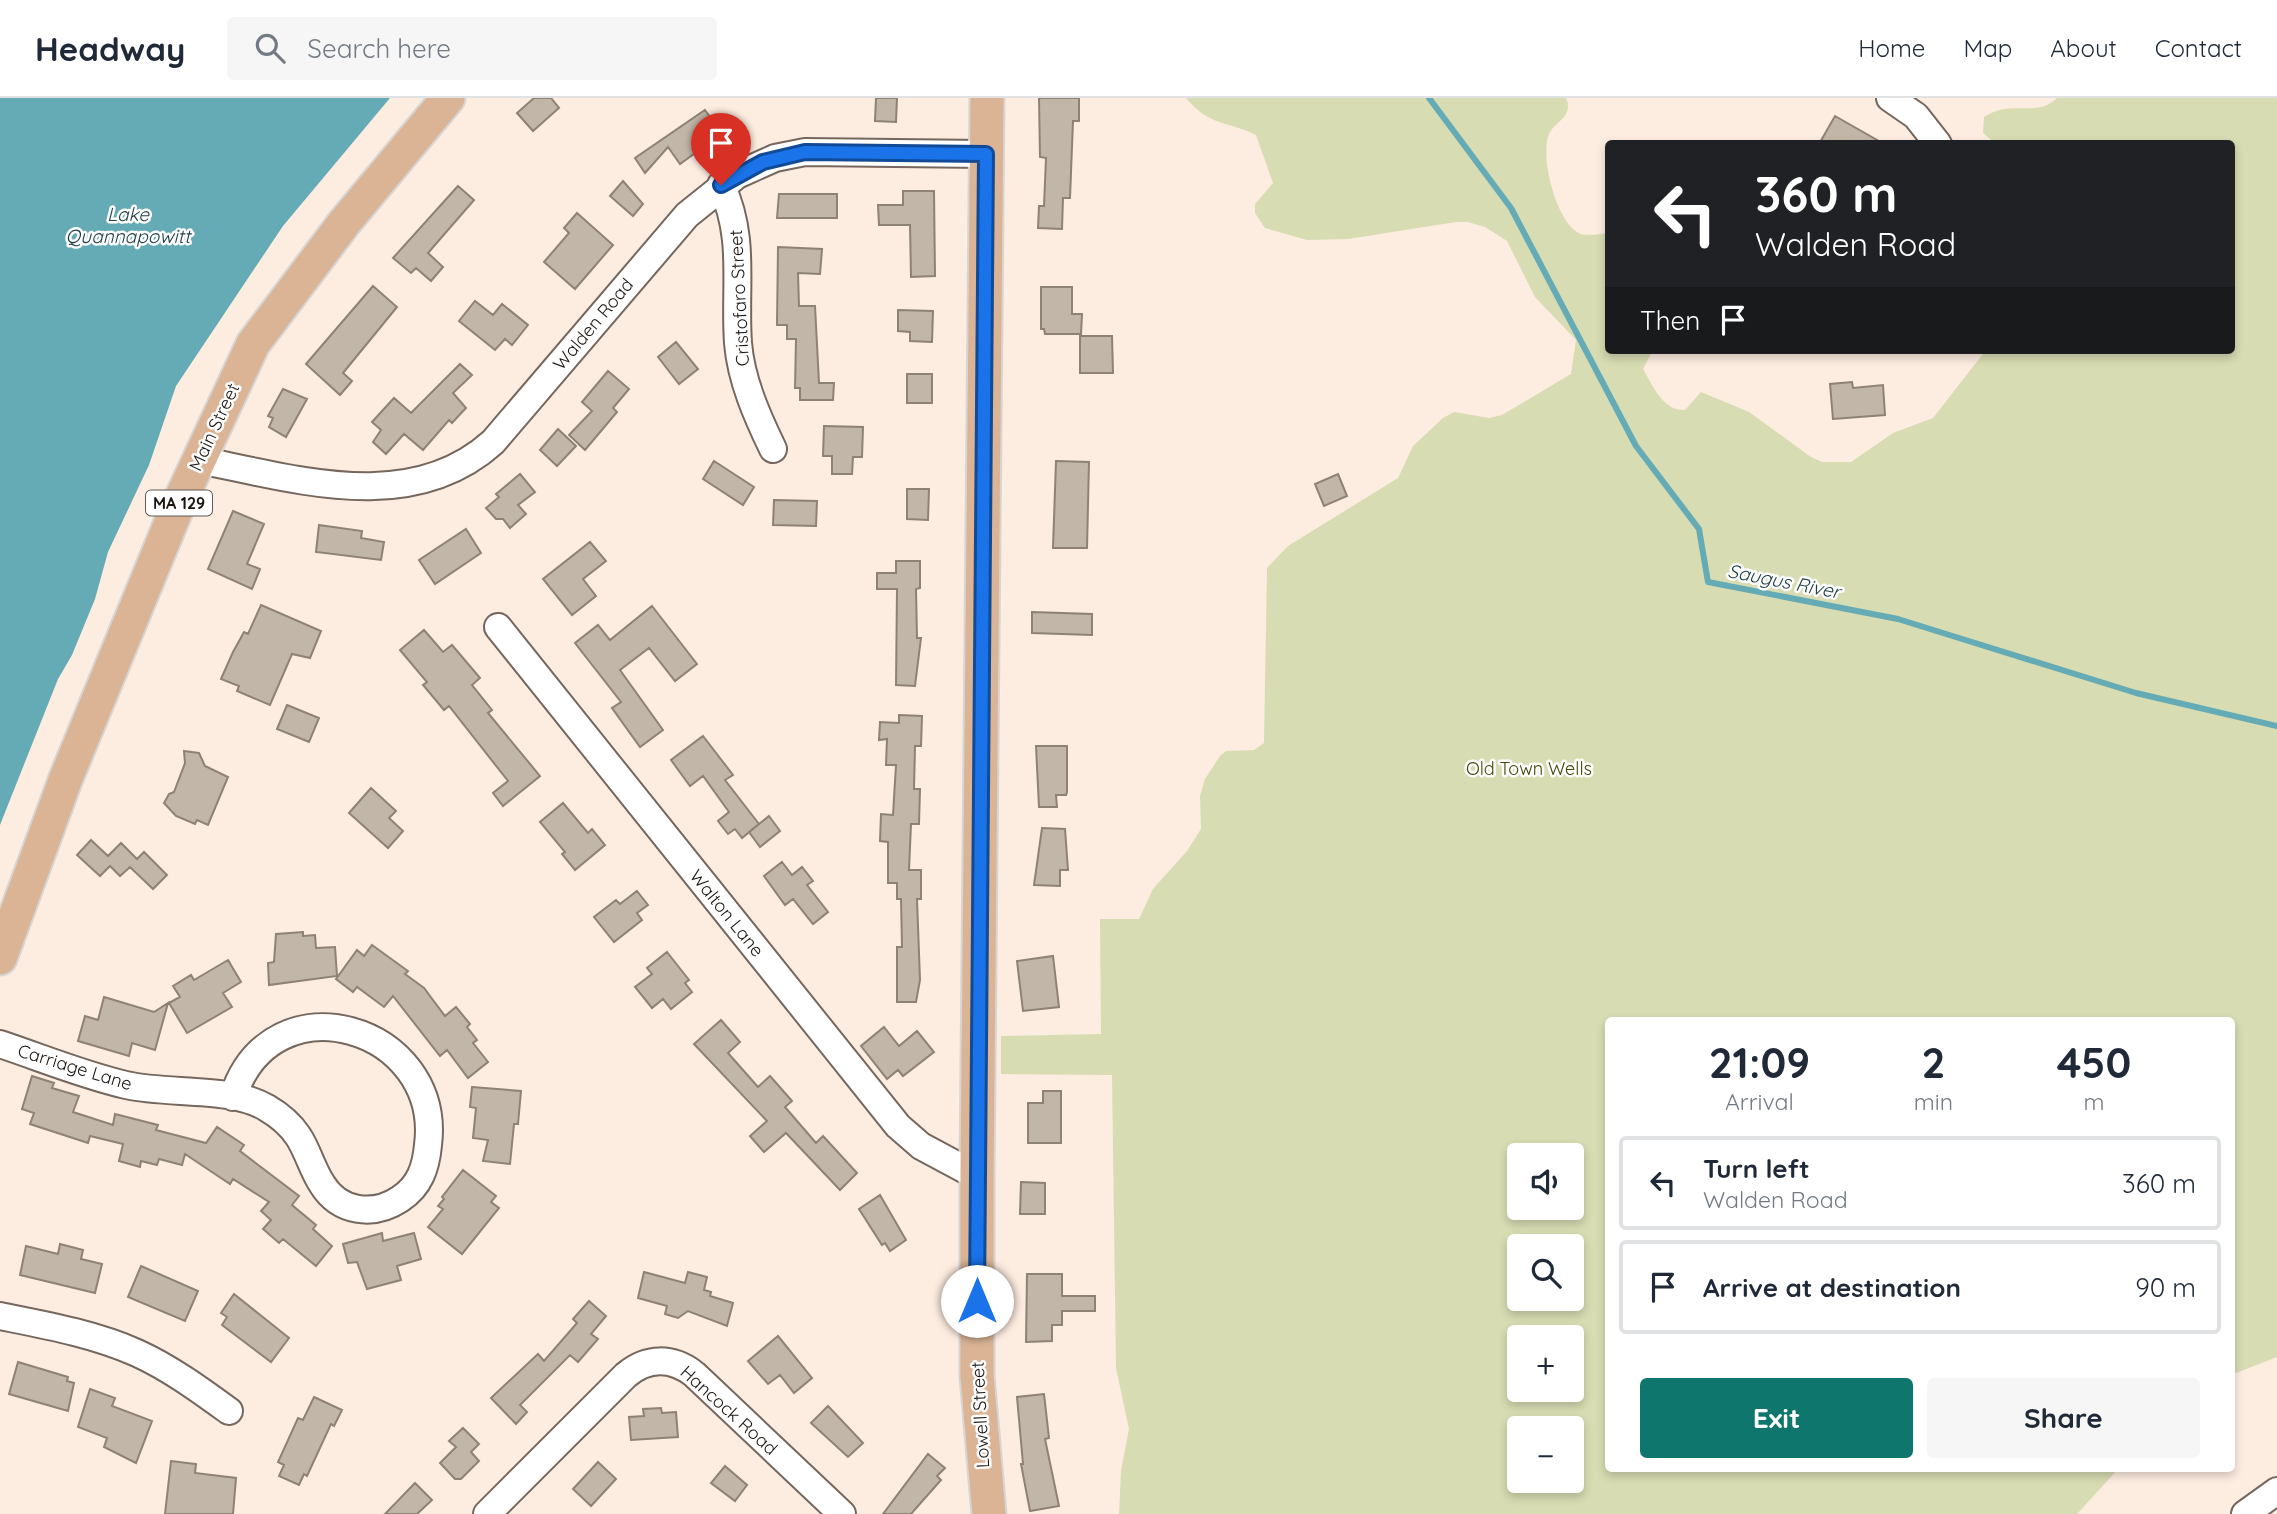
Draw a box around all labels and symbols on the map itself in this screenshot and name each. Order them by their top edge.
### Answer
pin [691,113,751,185]
water label: Lake Quannapowitt [66,202,193,248]
street label: Cristofaro Street [724,229,754,367]
street label: Walden Road [548,273,638,375]
street label: Main Street [184,379,244,475]
road number: MA 129 [146,490,212,516]
water label: Saugus River [1726,558,1845,604]
park label: Old Town Wells [1466,757,1592,780]
street label: Walton Lane [685,865,769,961]
street label: Carriage Lane [15,1039,135,1095]
position arrow [940,1264,1014,1338]
street label: Hancock Road [676,1360,782,1460]
street label: Lowell Street [966,1361,994,1469]

